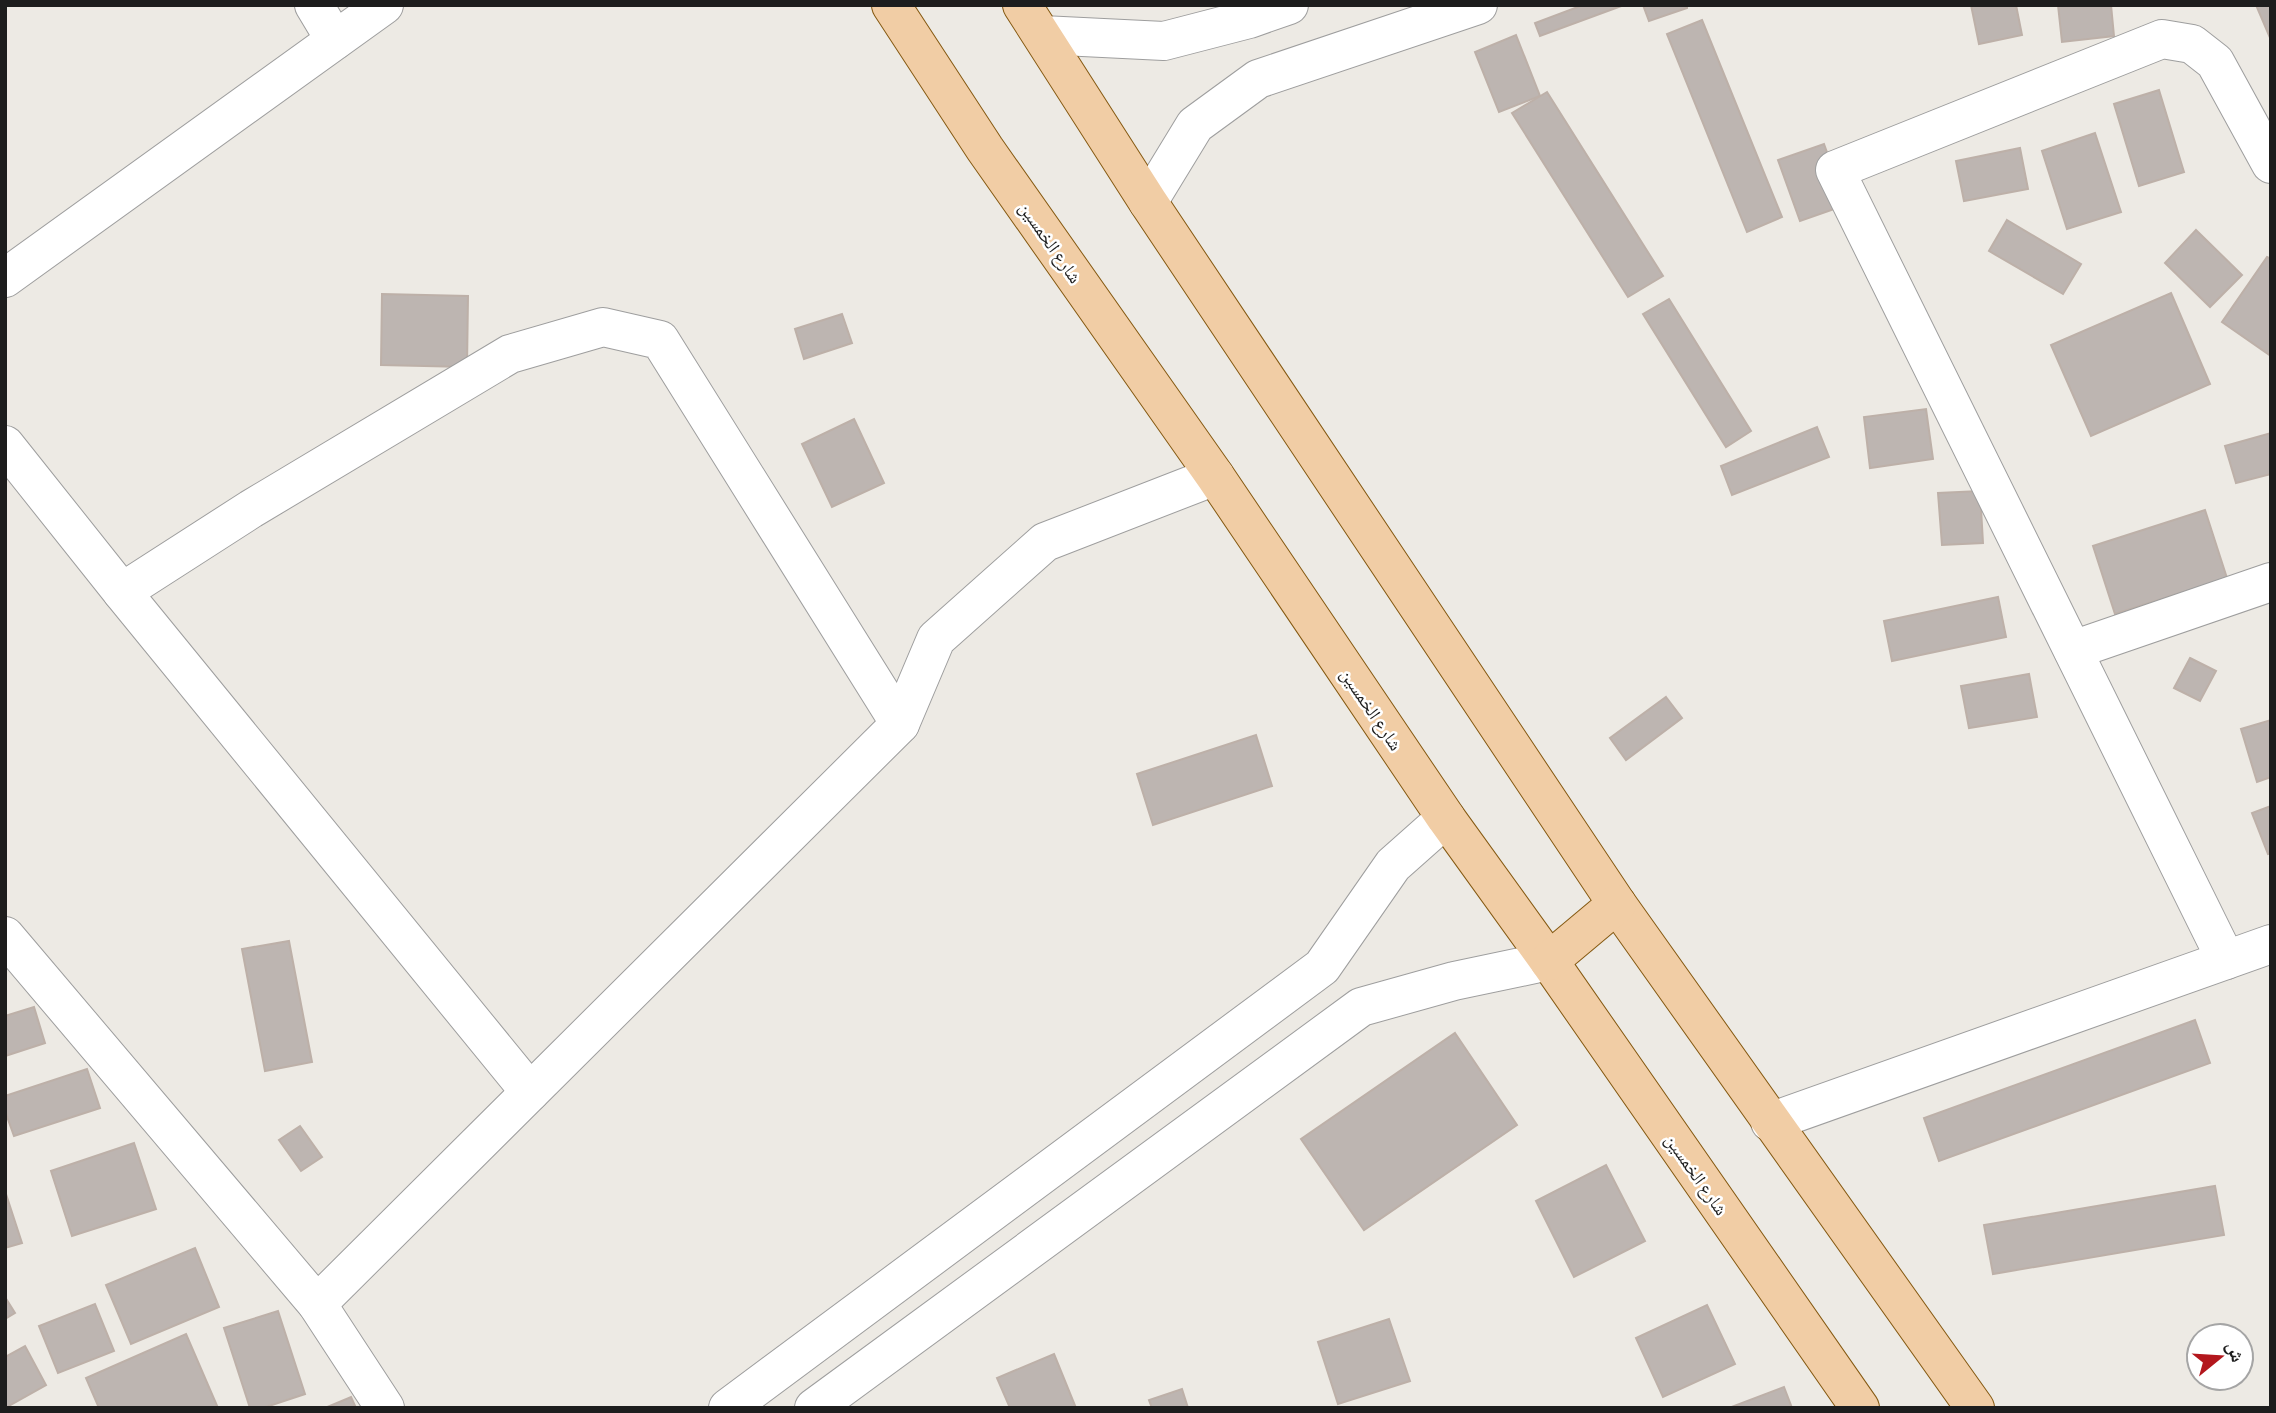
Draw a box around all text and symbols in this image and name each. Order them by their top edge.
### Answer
street label: شارع الخمسين [1014,197,1087,288]
street label: شارع الخمسين [1336,664,1407,755]
street label: شارع الخمسين [1660,1129,1733,1220]
north arrow [2185,1322,2255,1392]
text: ش [2222,1338,2251,1365]

